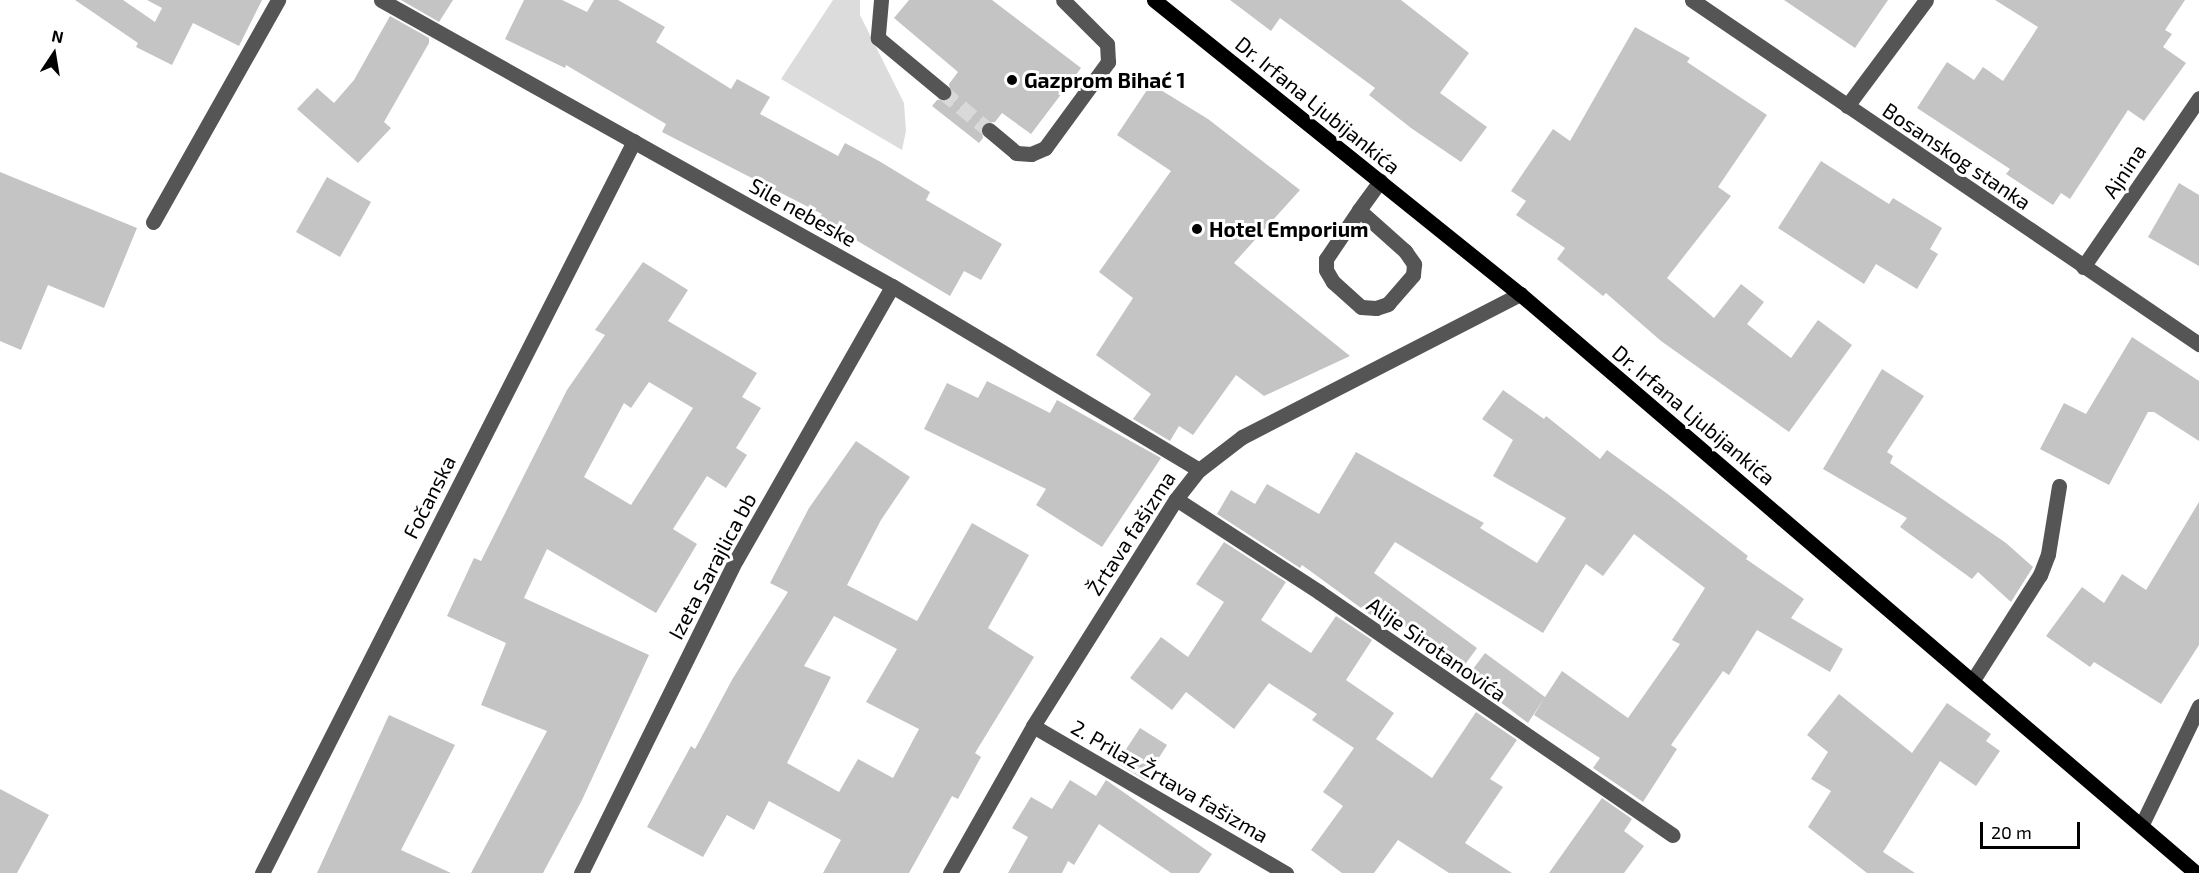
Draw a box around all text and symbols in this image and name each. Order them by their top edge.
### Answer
north arrow [24,24,84,84]
text: N [50,25,65,46]
street label: Dr. Irfana Ljubijankića [1231,31,1405,179]
place label: Gazprom Bihać 1 [1024,67,1186,93]
marker: Gazprom Bihać 1 [1005,73,1019,87]
street label: Bosanskog stanka [1878,97,2036,215]
street label: Ajnina [2097,139,2151,203]
street label: Sile nebeske [745,172,861,252]
place label: Hotel Emporium [1209,216,1369,242]
marker: Hotel Emporium [1190,222,1204,236]
street label: Dr. Irfana Ljubijankića [1608,340,1780,490]
street label: Fočanska [397,451,461,543]
street label: Žrtava fašizma [1081,466,1181,600]
street label: Izeta Sarajlica bb [663,489,761,643]
street label: Alije Sirotanovića [1362,592,1512,706]
street label: 2. Prilaz Žrtava fašizma [1067,714,1273,848]
scale bar [1983,810,2084,848]
text: 20 m [1991,821,2032,843]

